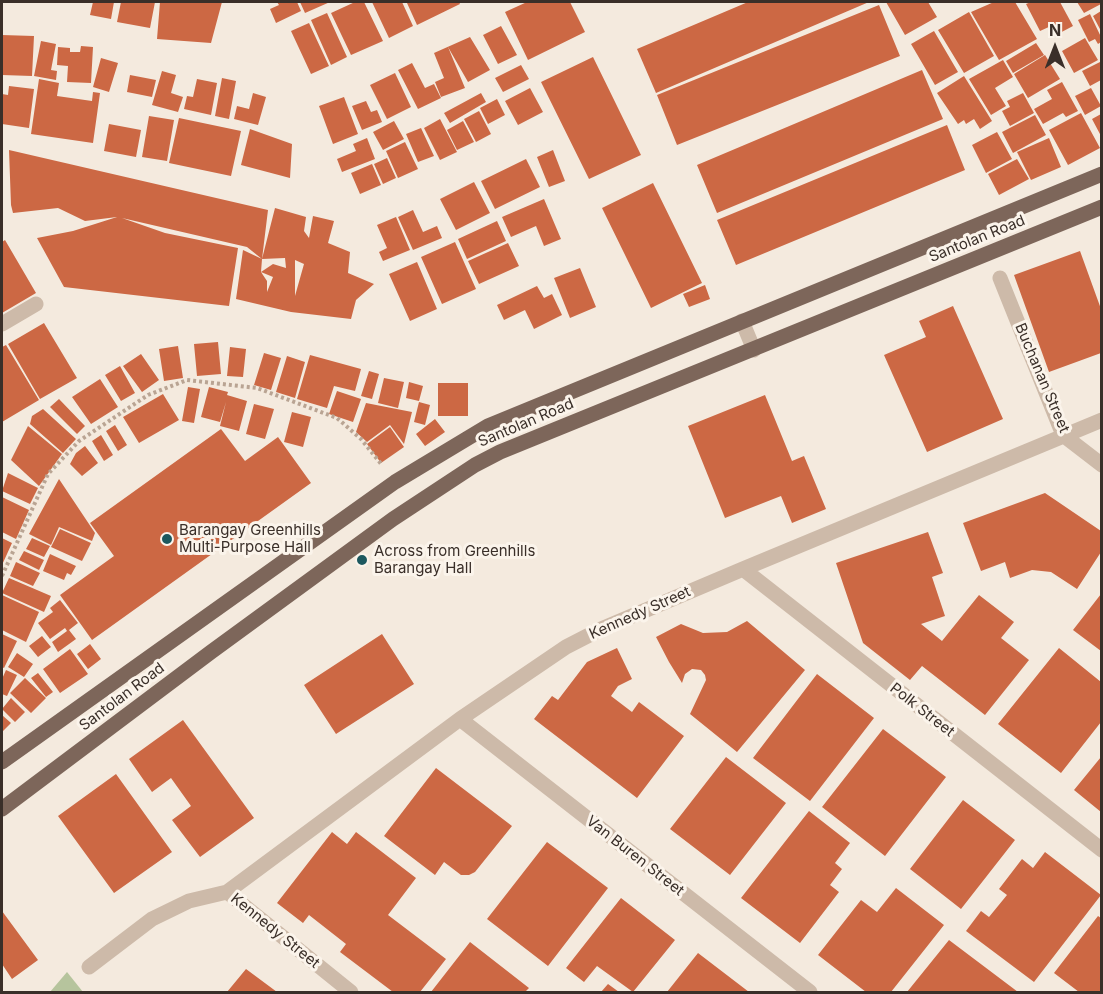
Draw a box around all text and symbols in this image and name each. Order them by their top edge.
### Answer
north arrow [1025,18,1085,78]
text: N [1049,20,1061,40]
street label: Santolan Road [926,212,1028,266]
street label: Buchanan Street [1011,321,1073,435]
street label: Santolan Road [476,395,576,451]
place label: Barangay Greenhills Multi-Purpose Hall [179,521,321,556]
marker: Barangay Greenhills Multi-Purpose Hall [160,532,174,546]
place label: Across from Greenhills Barangay Hall [374,542,535,577]
marker: Across from Greenhills Barangay Hall [355,553,369,567]
street label: Kennedy Street [587,583,693,643]
street label: Santolan Road [76,659,168,735]
street label: Polk Street [886,679,958,741]
street label: Van Buren Street [582,812,688,900]
street label: Kennedy Street [227,890,323,972]

